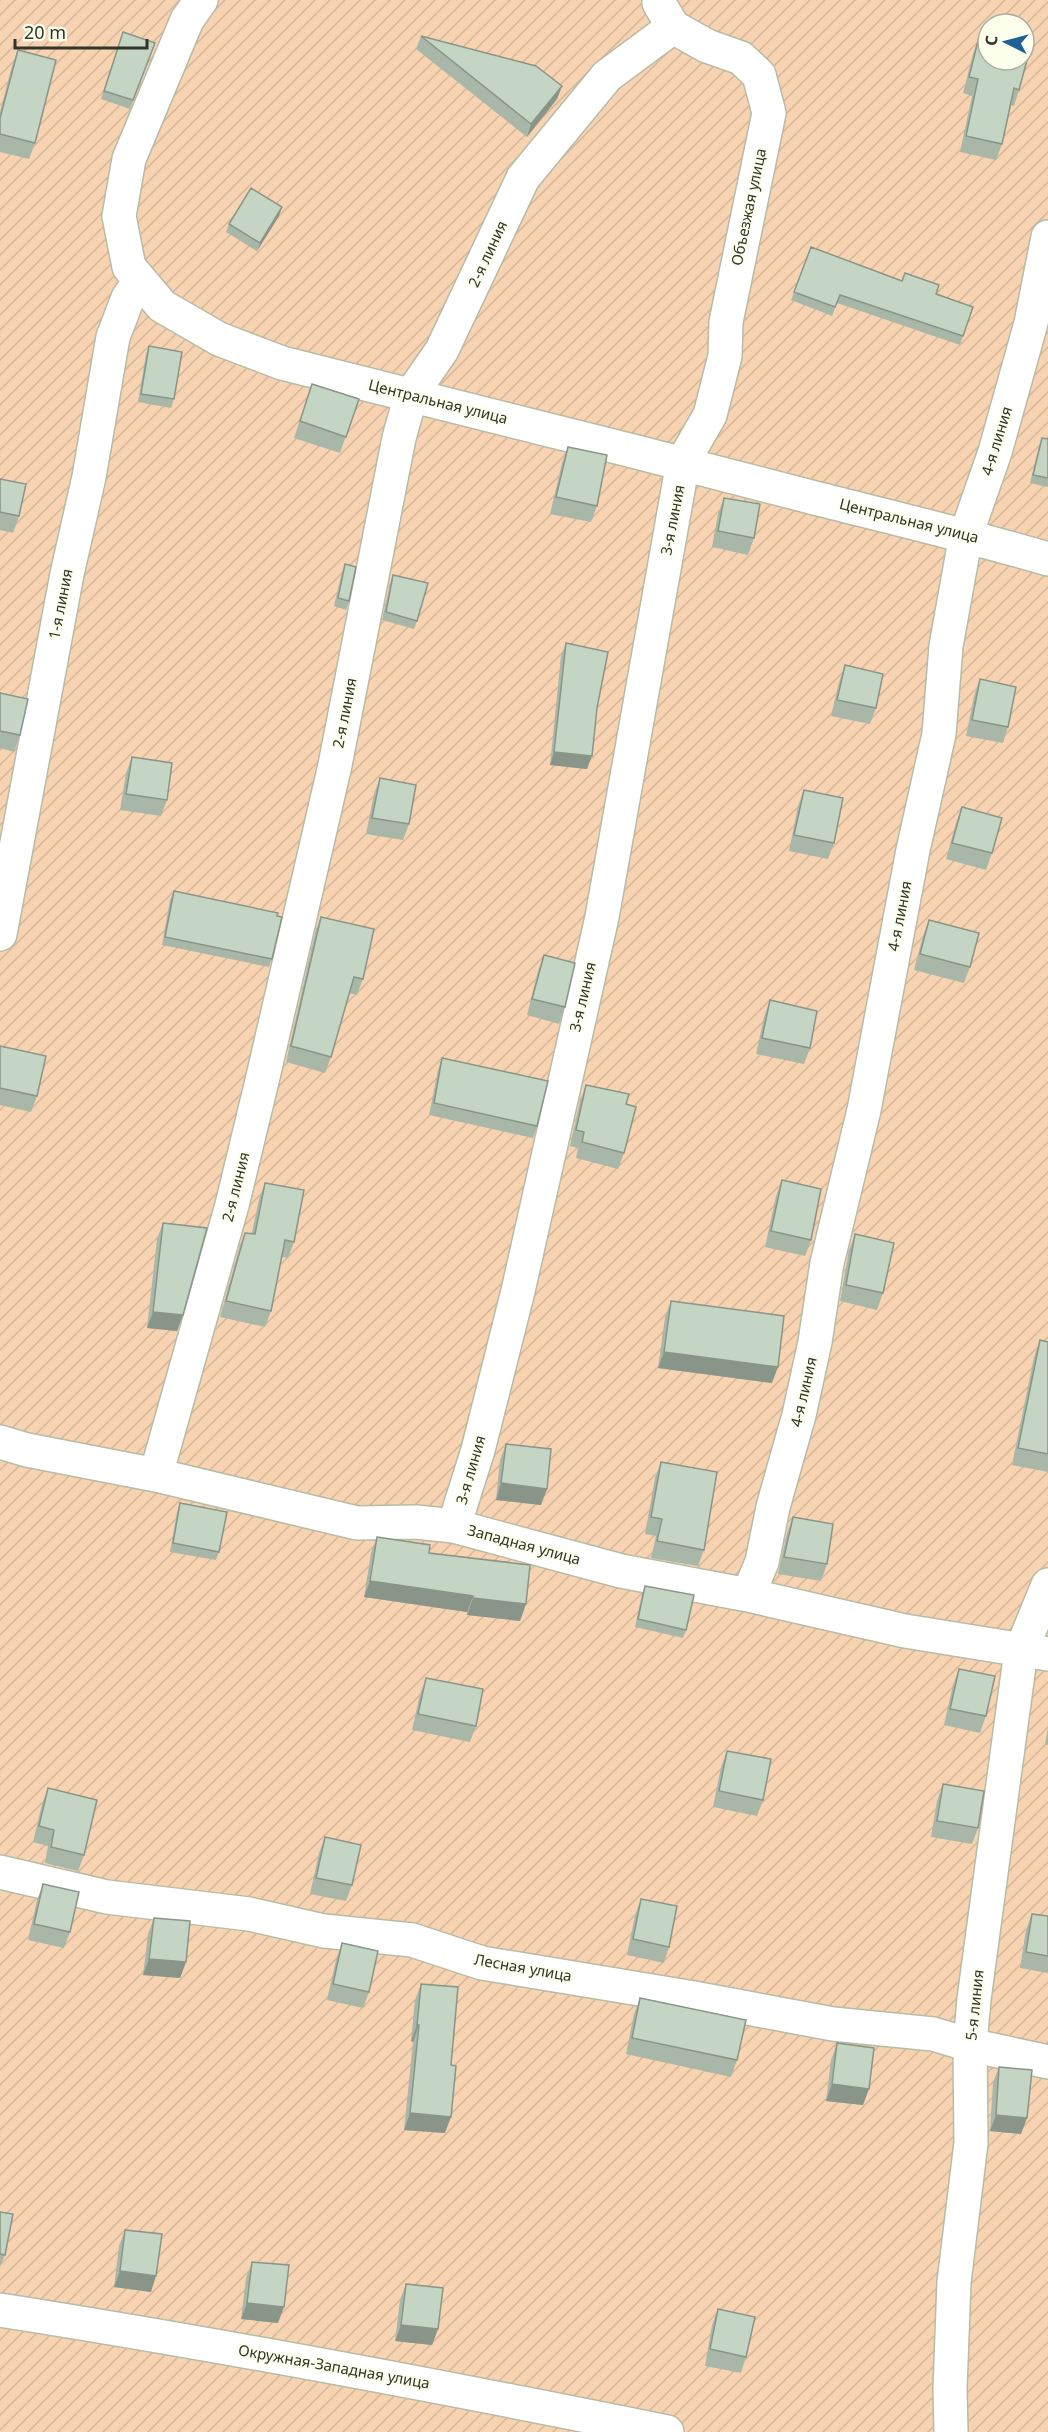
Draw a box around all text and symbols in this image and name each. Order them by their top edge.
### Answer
scale bar [15,12,147,50]
north arrow [976,12,1036,72]
text: 20 m [24,20,66,44]
text: С [980,34,1003,47]
street label: Объезжая улица [726,146,770,267]
street label: 2-я линия [463,217,511,290]
street label: Центральная улица [367,374,510,428]
street label: 4-я линия [976,404,1016,478]
street label: 3-я линия [655,483,689,557]
street label: Центральная улица [838,493,981,547]
street label: 1-я линия [43,567,77,641]
street label: 2-я линия [327,676,361,750]
street label: 4-я линия [882,879,916,953]
street label: 3-я линия [564,960,600,1034]
street label: 2-я линия [217,1150,253,1224]
street label: 4-я линия [785,1355,821,1429]
street label: 3-я линия [451,1433,489,1507]
street label: Западная улица [466,1519,583,1569]
street label: Лесная улица [473,1949,574,1985]
street label: 5-я линия [960,1968,988,2041]
street label: Окружная-Западная улица [237,2339,432,2393]

